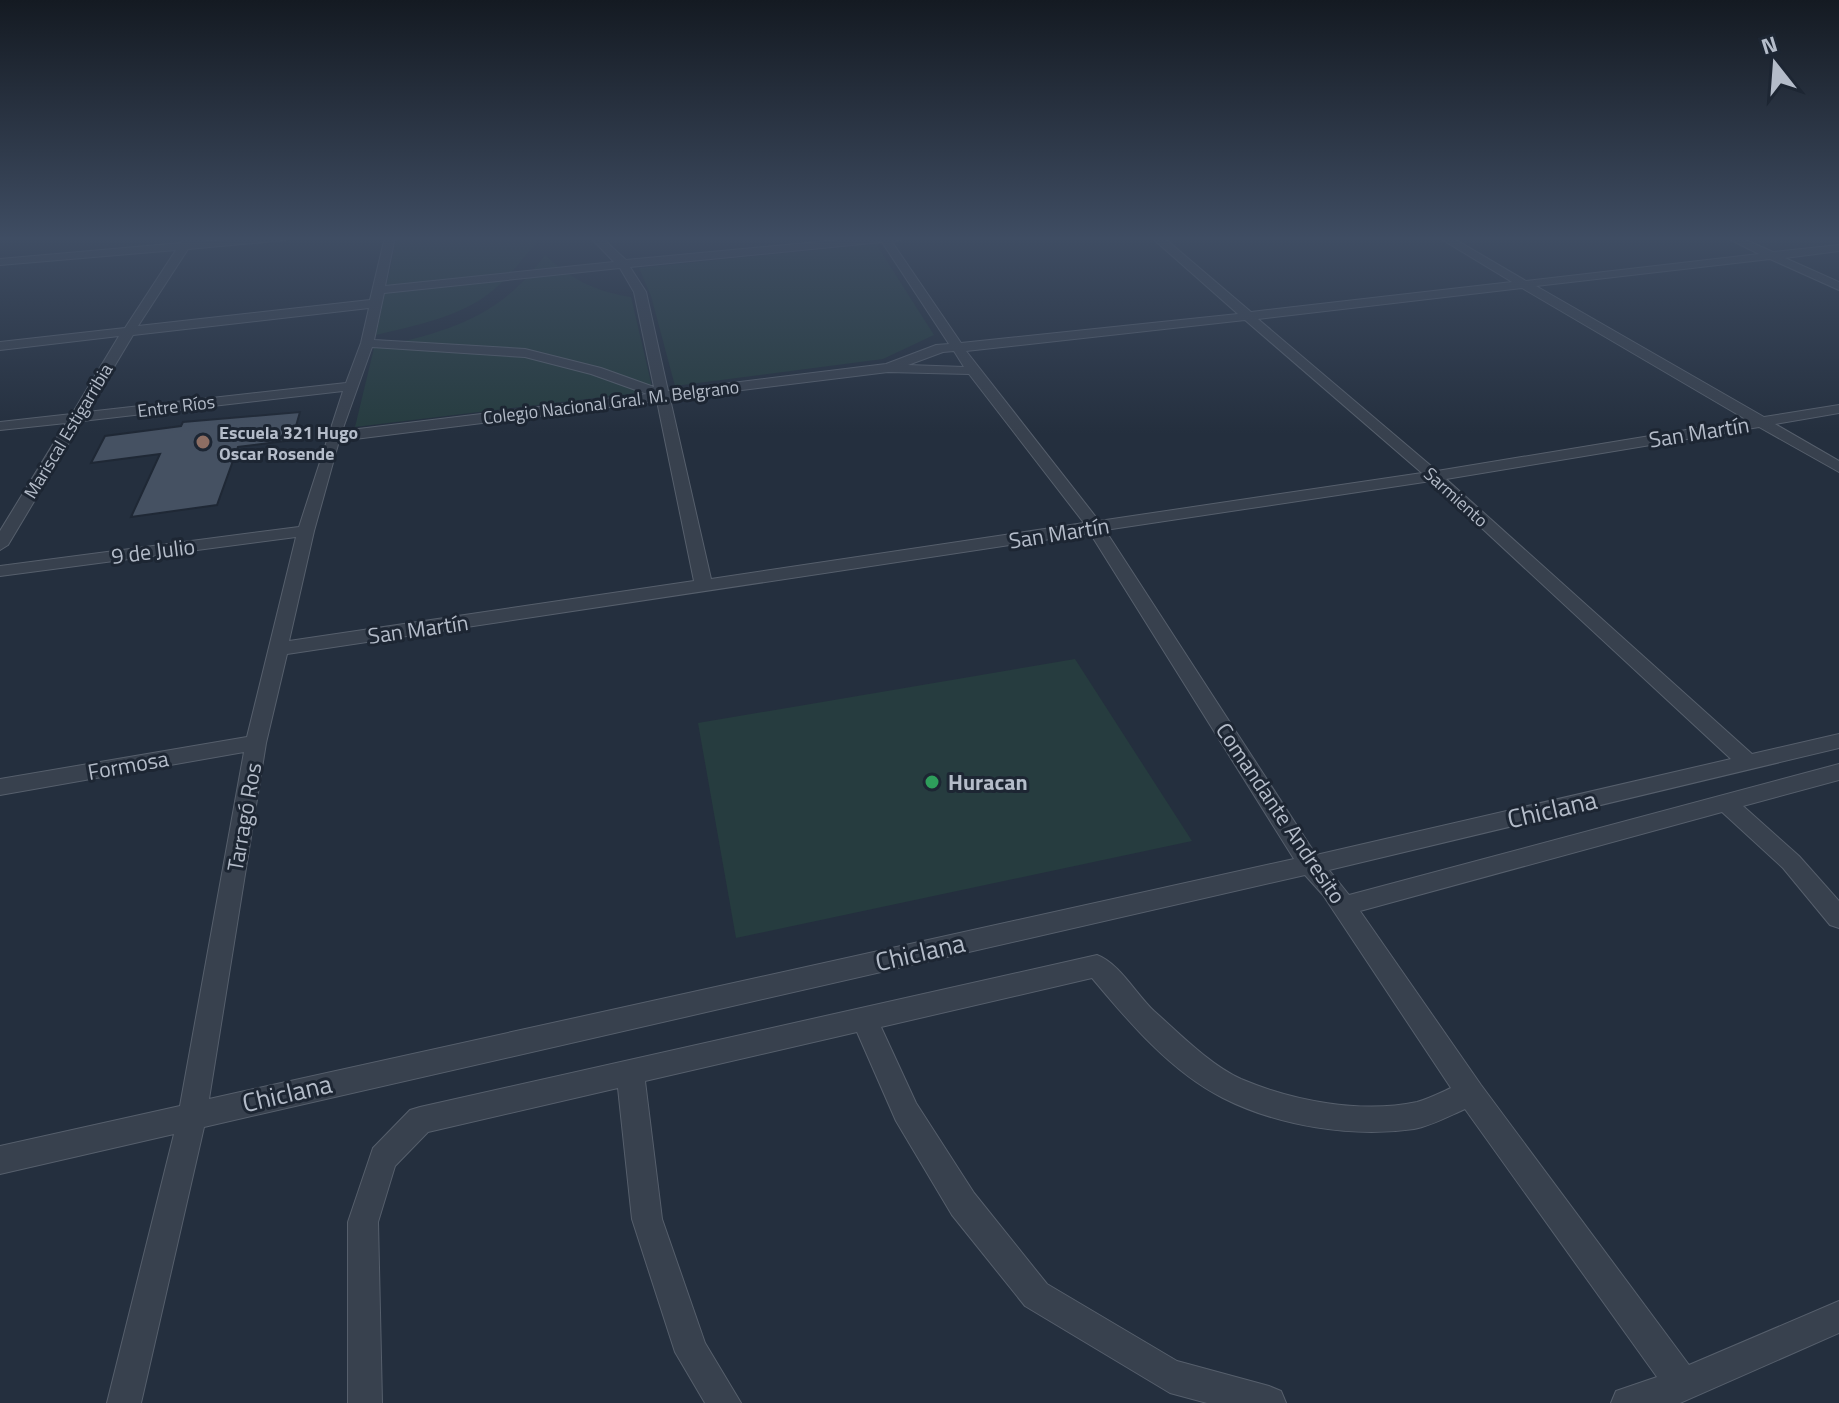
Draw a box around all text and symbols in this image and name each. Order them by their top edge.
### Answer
north arrow [1735,24,1815,104]
text: N [1757,26,1781,63]
street label: Mariscal Estigarribia [17,358,119,504]
street label: Colegio Nacional Gral. M. Belgrano [482,373,740,431]
street label: Entre Ríos [136,388,216,424]
street label: San Martín [1646,407,1752,457]
place label: Escuela 321 Hugo Oscar Rosende [219,419,358,467]
marker: Escuela 321 Hugo Oscar Rosende [194,433,212,451]
street label: Sarmiento [1418,461,1494,533]
street label: San Martín [1006,508,1112,558]
street label: 9 de Julio [109,529,197,573]
street label: San Martín [366,605,470,653]
street label: Comandante Andresito [1208,716,1354,910]
street label: Formosa [85,741,171,789]
street label: Tarragó Ros [218,760,270,874]
place label: Huracan [948,765,1028,799]
marker: Huracan [923,773,941,791]
street label: Chiclana [1503,780,1601,838]
street label: Chiclana [871,923,969,981]
street label: Chiclana [238,1064,336,1122]

